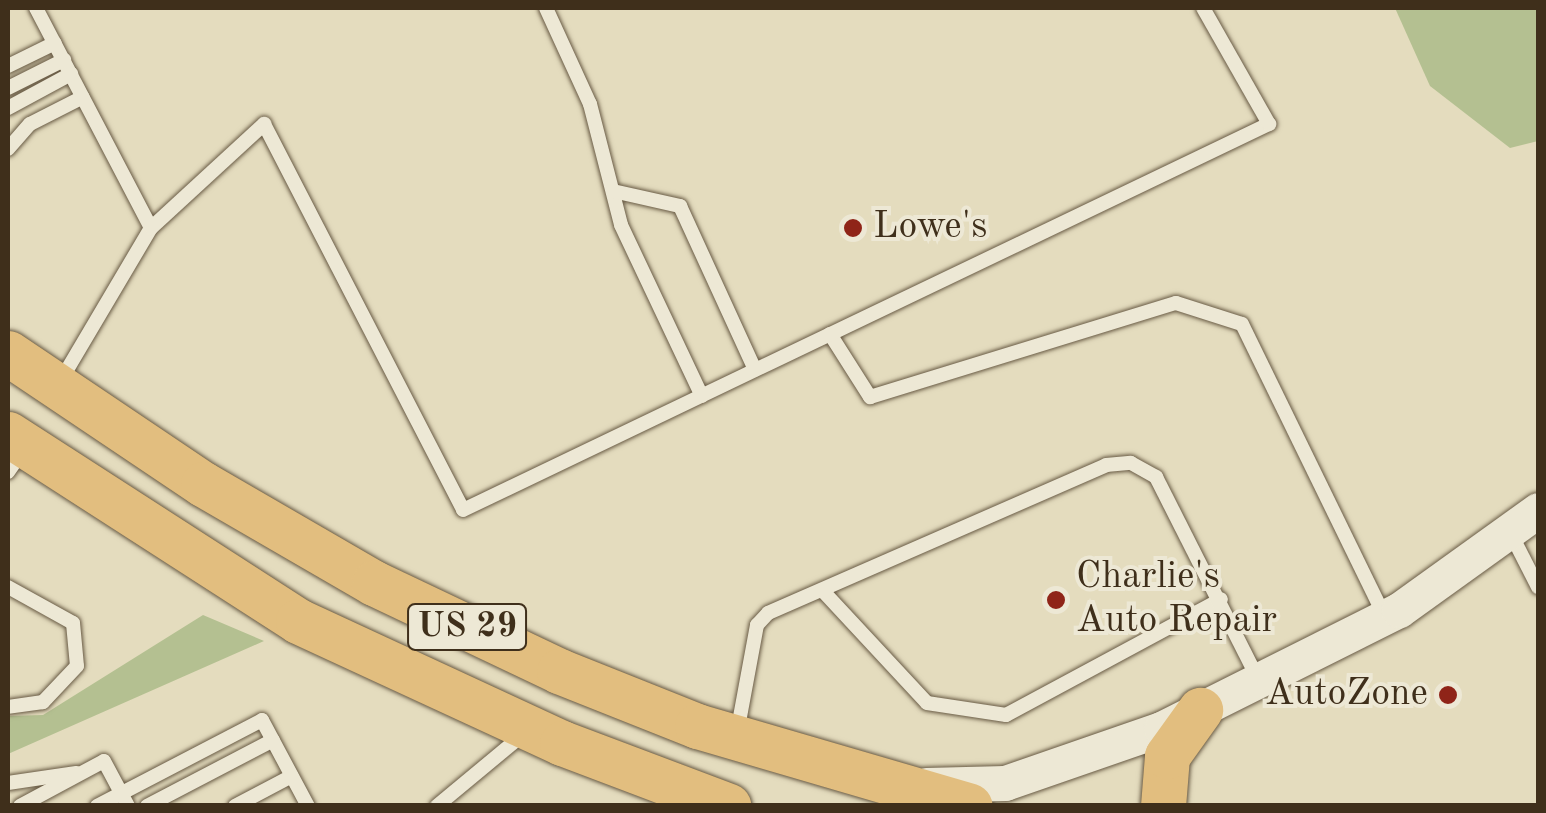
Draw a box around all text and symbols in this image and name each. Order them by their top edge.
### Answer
place label: Lowe's [873,205,987,251]
marker: Lowe's [842,217,864,239]
place label: Charlie's Auto Repair [1076,555,1277,644]
marker: Charlie's Auto Repair [1045,589,1067,611]
road number: US 29 [407,597,527,657]
place label: AutoZone [1265,672,1428,718]
marker: AutoZone [1437,684,1459,706]

